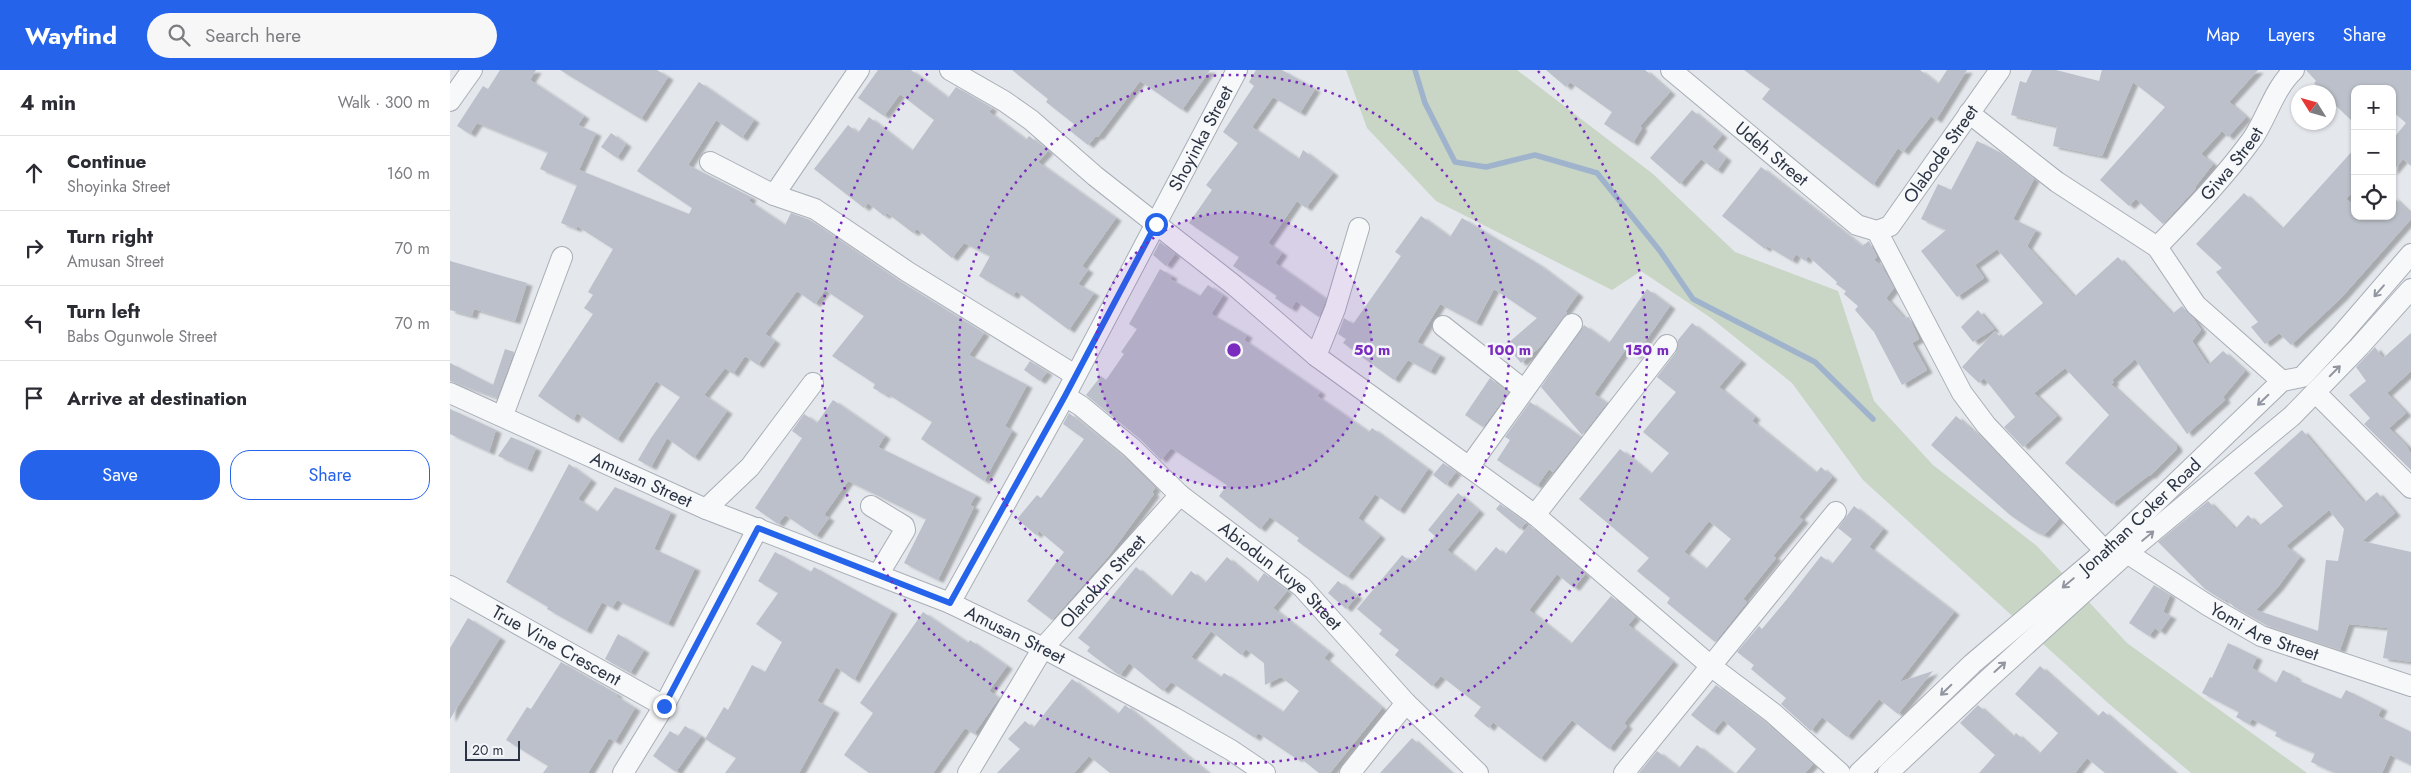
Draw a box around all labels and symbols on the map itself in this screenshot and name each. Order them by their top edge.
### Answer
street label: Shoyinka Street [1162,81,1240,196]
north arrow [2291,85,2336,130]
street label: Olabode Street [1897,99,1985,209]
street label: Udeh Street [1729,115,1815,193]
street label: Giwa Street [2194,122,2270,206]
route start [1145,213,1168,236]
one-way arrow [2374,285,2385,298]
text: 50 m [1354,339,1390,361]
text: 100 m [1487,339,1531,361]
text: 150 m [1625,339,1669,361]
centre of rings [1225,341,1243,359]
one-way arrow [2329,366,2341,378]
one-way arrow [2256,394,2269,406]
street label: Amusan Street [586,445,697,514]
street label: Jonathan Coker Road [2072,452,2207,582]
street label: Abiodun Kuye Street [1213,515,1348,636]
street label: Olarokun Street [1054,528,1152,634]
one-way arrow [2141,531,2154,542]
one-way arrow [2061,577,2074,589]
street label: Yomi Are Street [2205,596,2323,668]
street label: True Vine Crescent [487,599,626,693]
street label: Amusan Street [960,599,1071,671]
one-way arrow [1994,662,2007,673]
one-way arrow [1939,684,1952,696]
route end [653,695,676,718]
scale bar [465,738,520,761]

